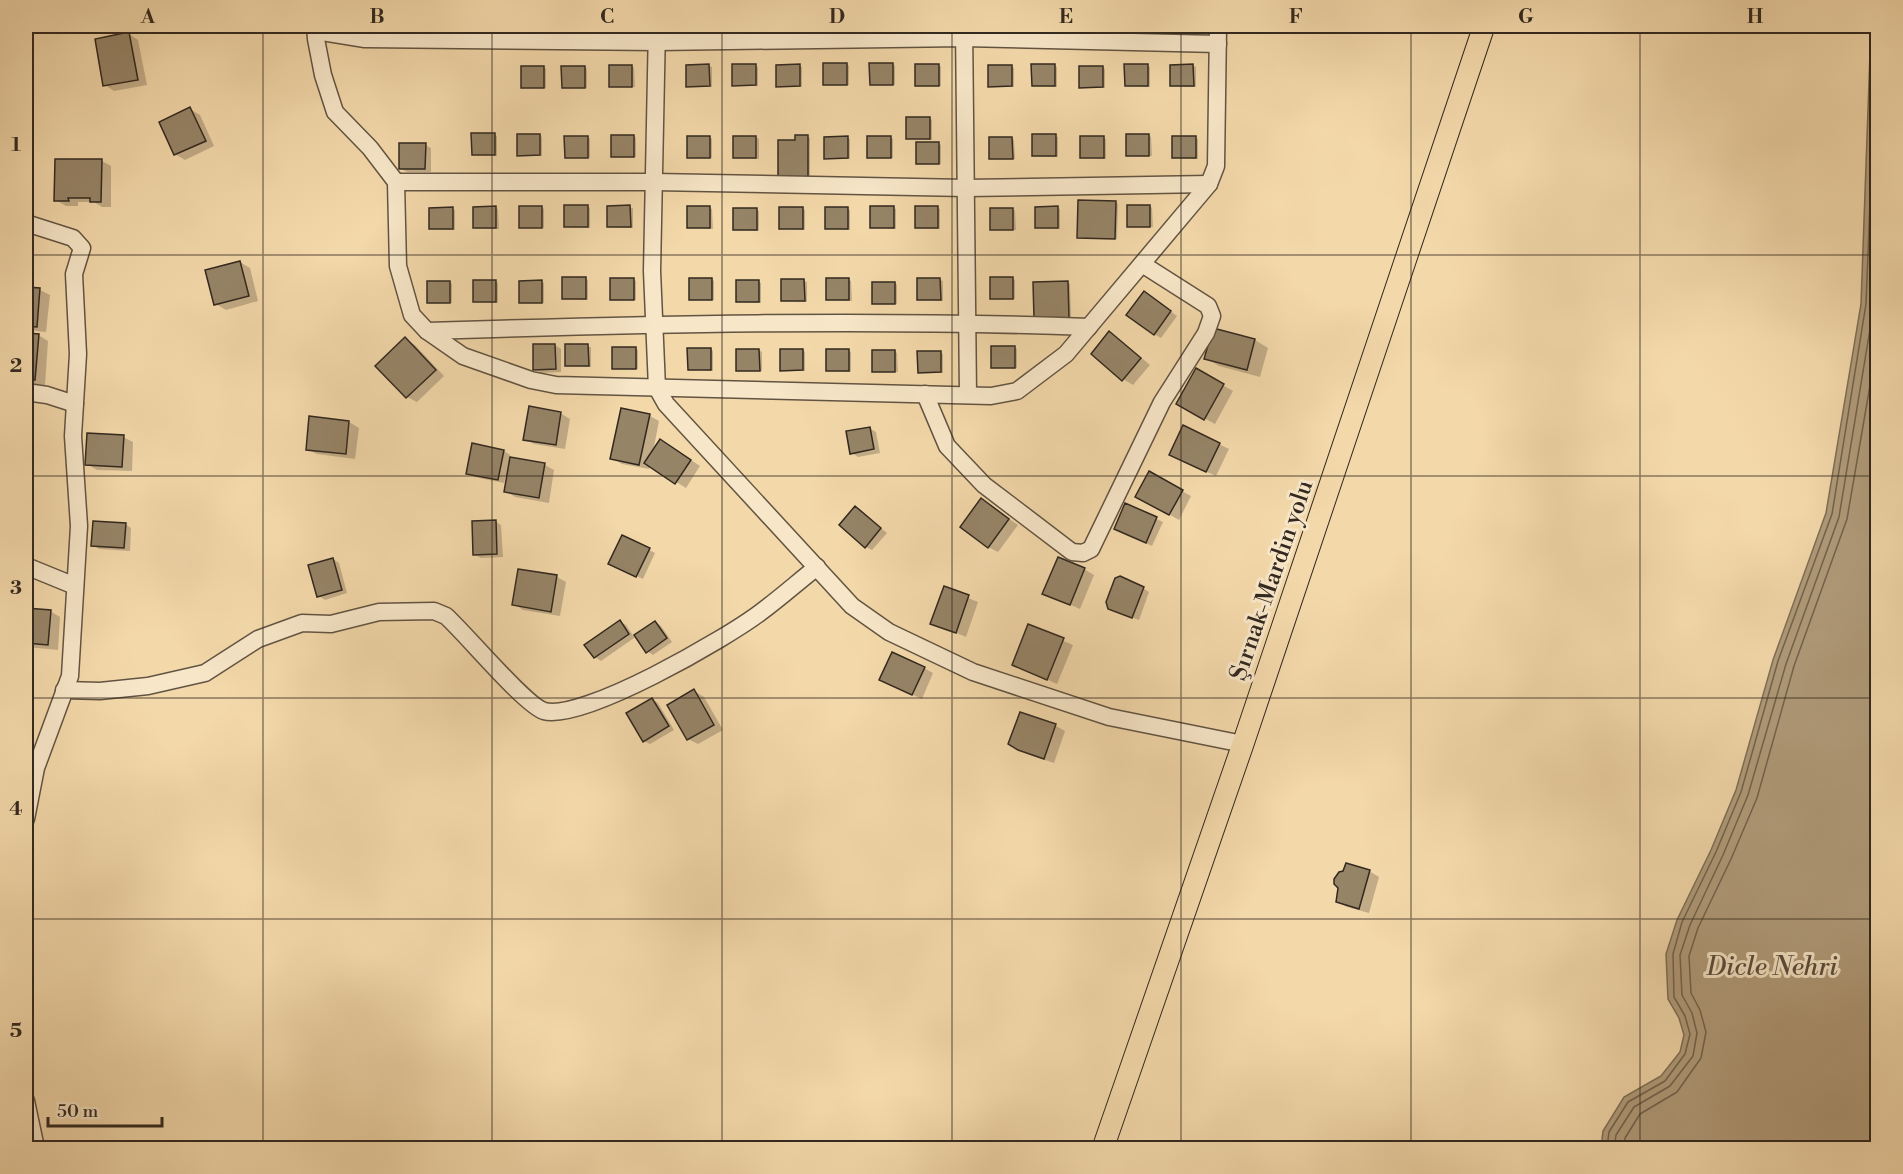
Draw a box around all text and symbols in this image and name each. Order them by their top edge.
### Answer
text: A [140,5,156,30]
text: B [369,5,385,30]
text: C [600,5,614,30]
text: D [829,5,845,30]
text: E [1059,5,1073,30]
text: F [1289,5,1303,30]
text: G [1518,5,1534,30]
text: H [1747,5,1764,30]
text: 1 [11,133,21,158]
text: 2 [10,354,22,379]
street label: Şırnak-Mardin yolu [1224,476,1320,685]
text: 3 [10,576,22,601]
text: 4 [9,797,23,822]
water label: Dicle Nehri [1705,951,1839,983]
text: 5 [10,1019,22,1044]
scale bar [48,1090,162,1128]
text: 50 m [57,1100,99,1123]

